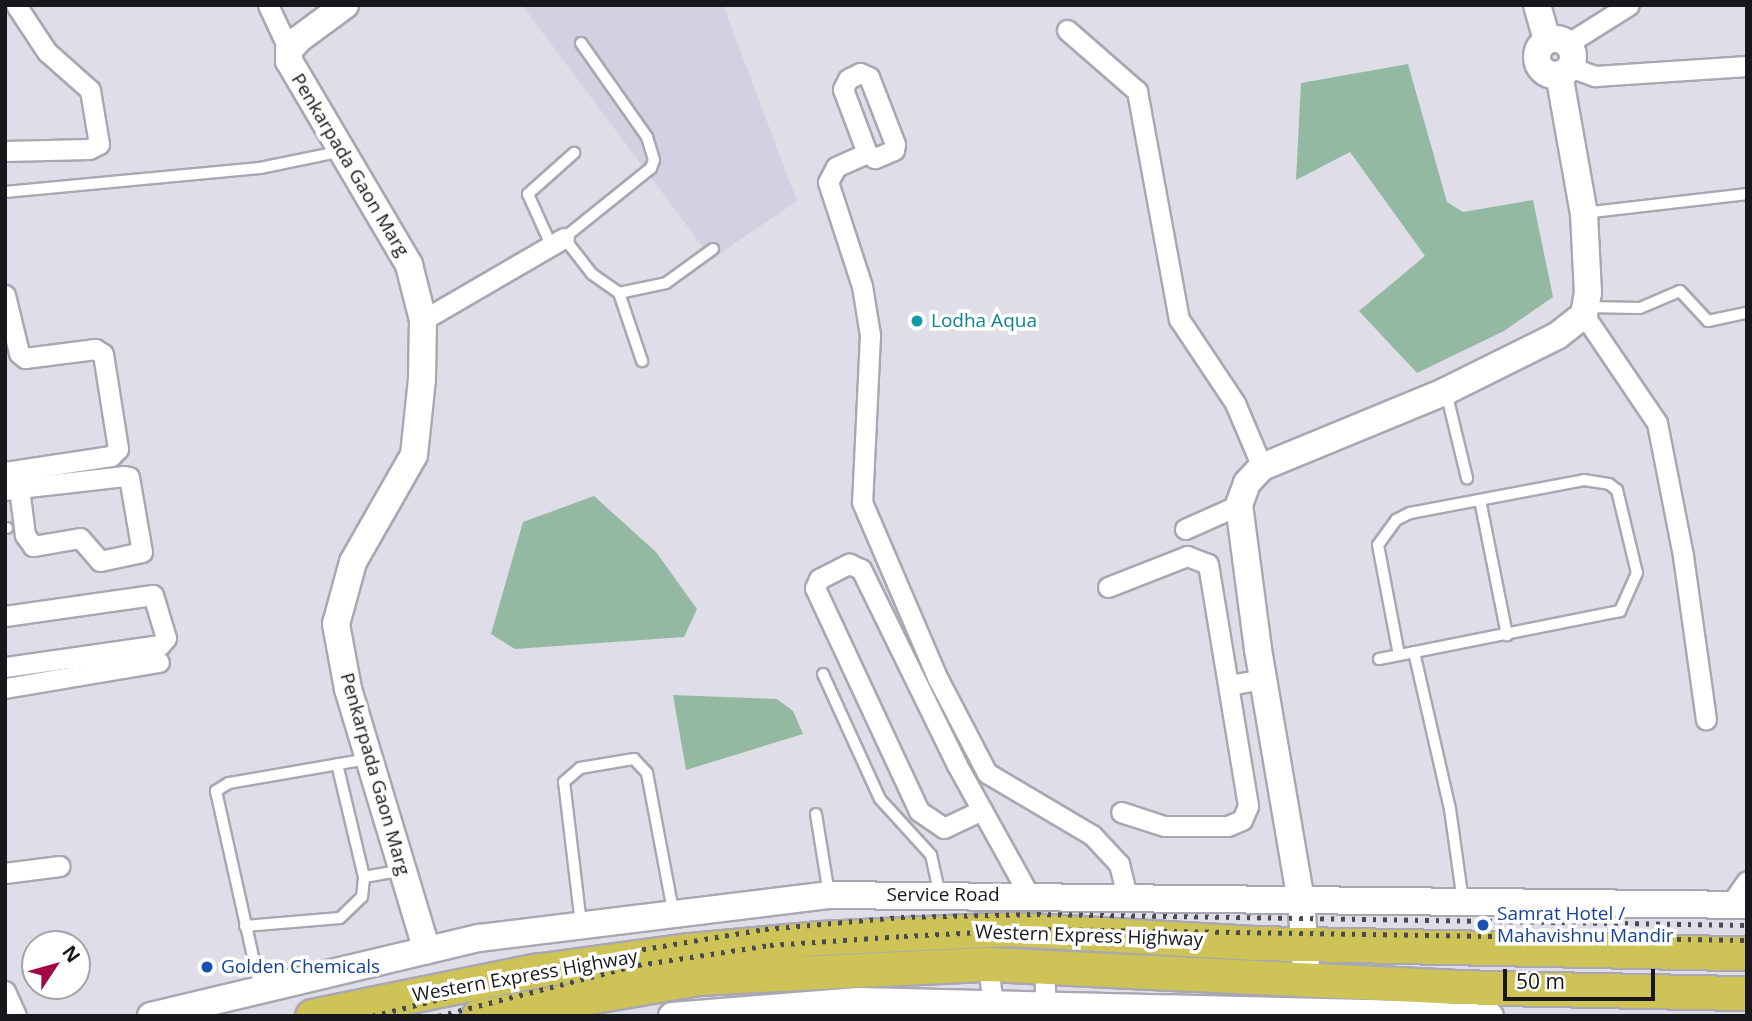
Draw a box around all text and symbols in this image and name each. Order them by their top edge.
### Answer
street label: Penkarpada Gaon Marg [286,69,414,261]
place label: Lodha Aqua [931,310,1037,332]
marker: Lodha Aqua [909,313,925,329]
street label: Penkarpada Gaon Marg [335,670,415,878]
street label: Service Road [886,884,1000,906]
place label: Samrat Hotel / Mahavishnu Mandir [1497,903,1674,947]
marker: Samrat Hotel / Mahavishnu Mandir [1475,917,1491,933]
street label: Western Express Highway [975,921,1203,951]
north arrow [21,930,91,1000]
text: N [56,940,86,968]
street label: Western Express Highway [411,945,639,1007]
scale bar [1507,954,1659,998]
place label: Golden Chemicals [221,956,380,978]
marker: Golden Chemicals [199,959,215,975]
text: 50 m [1516,967,1565,995]

